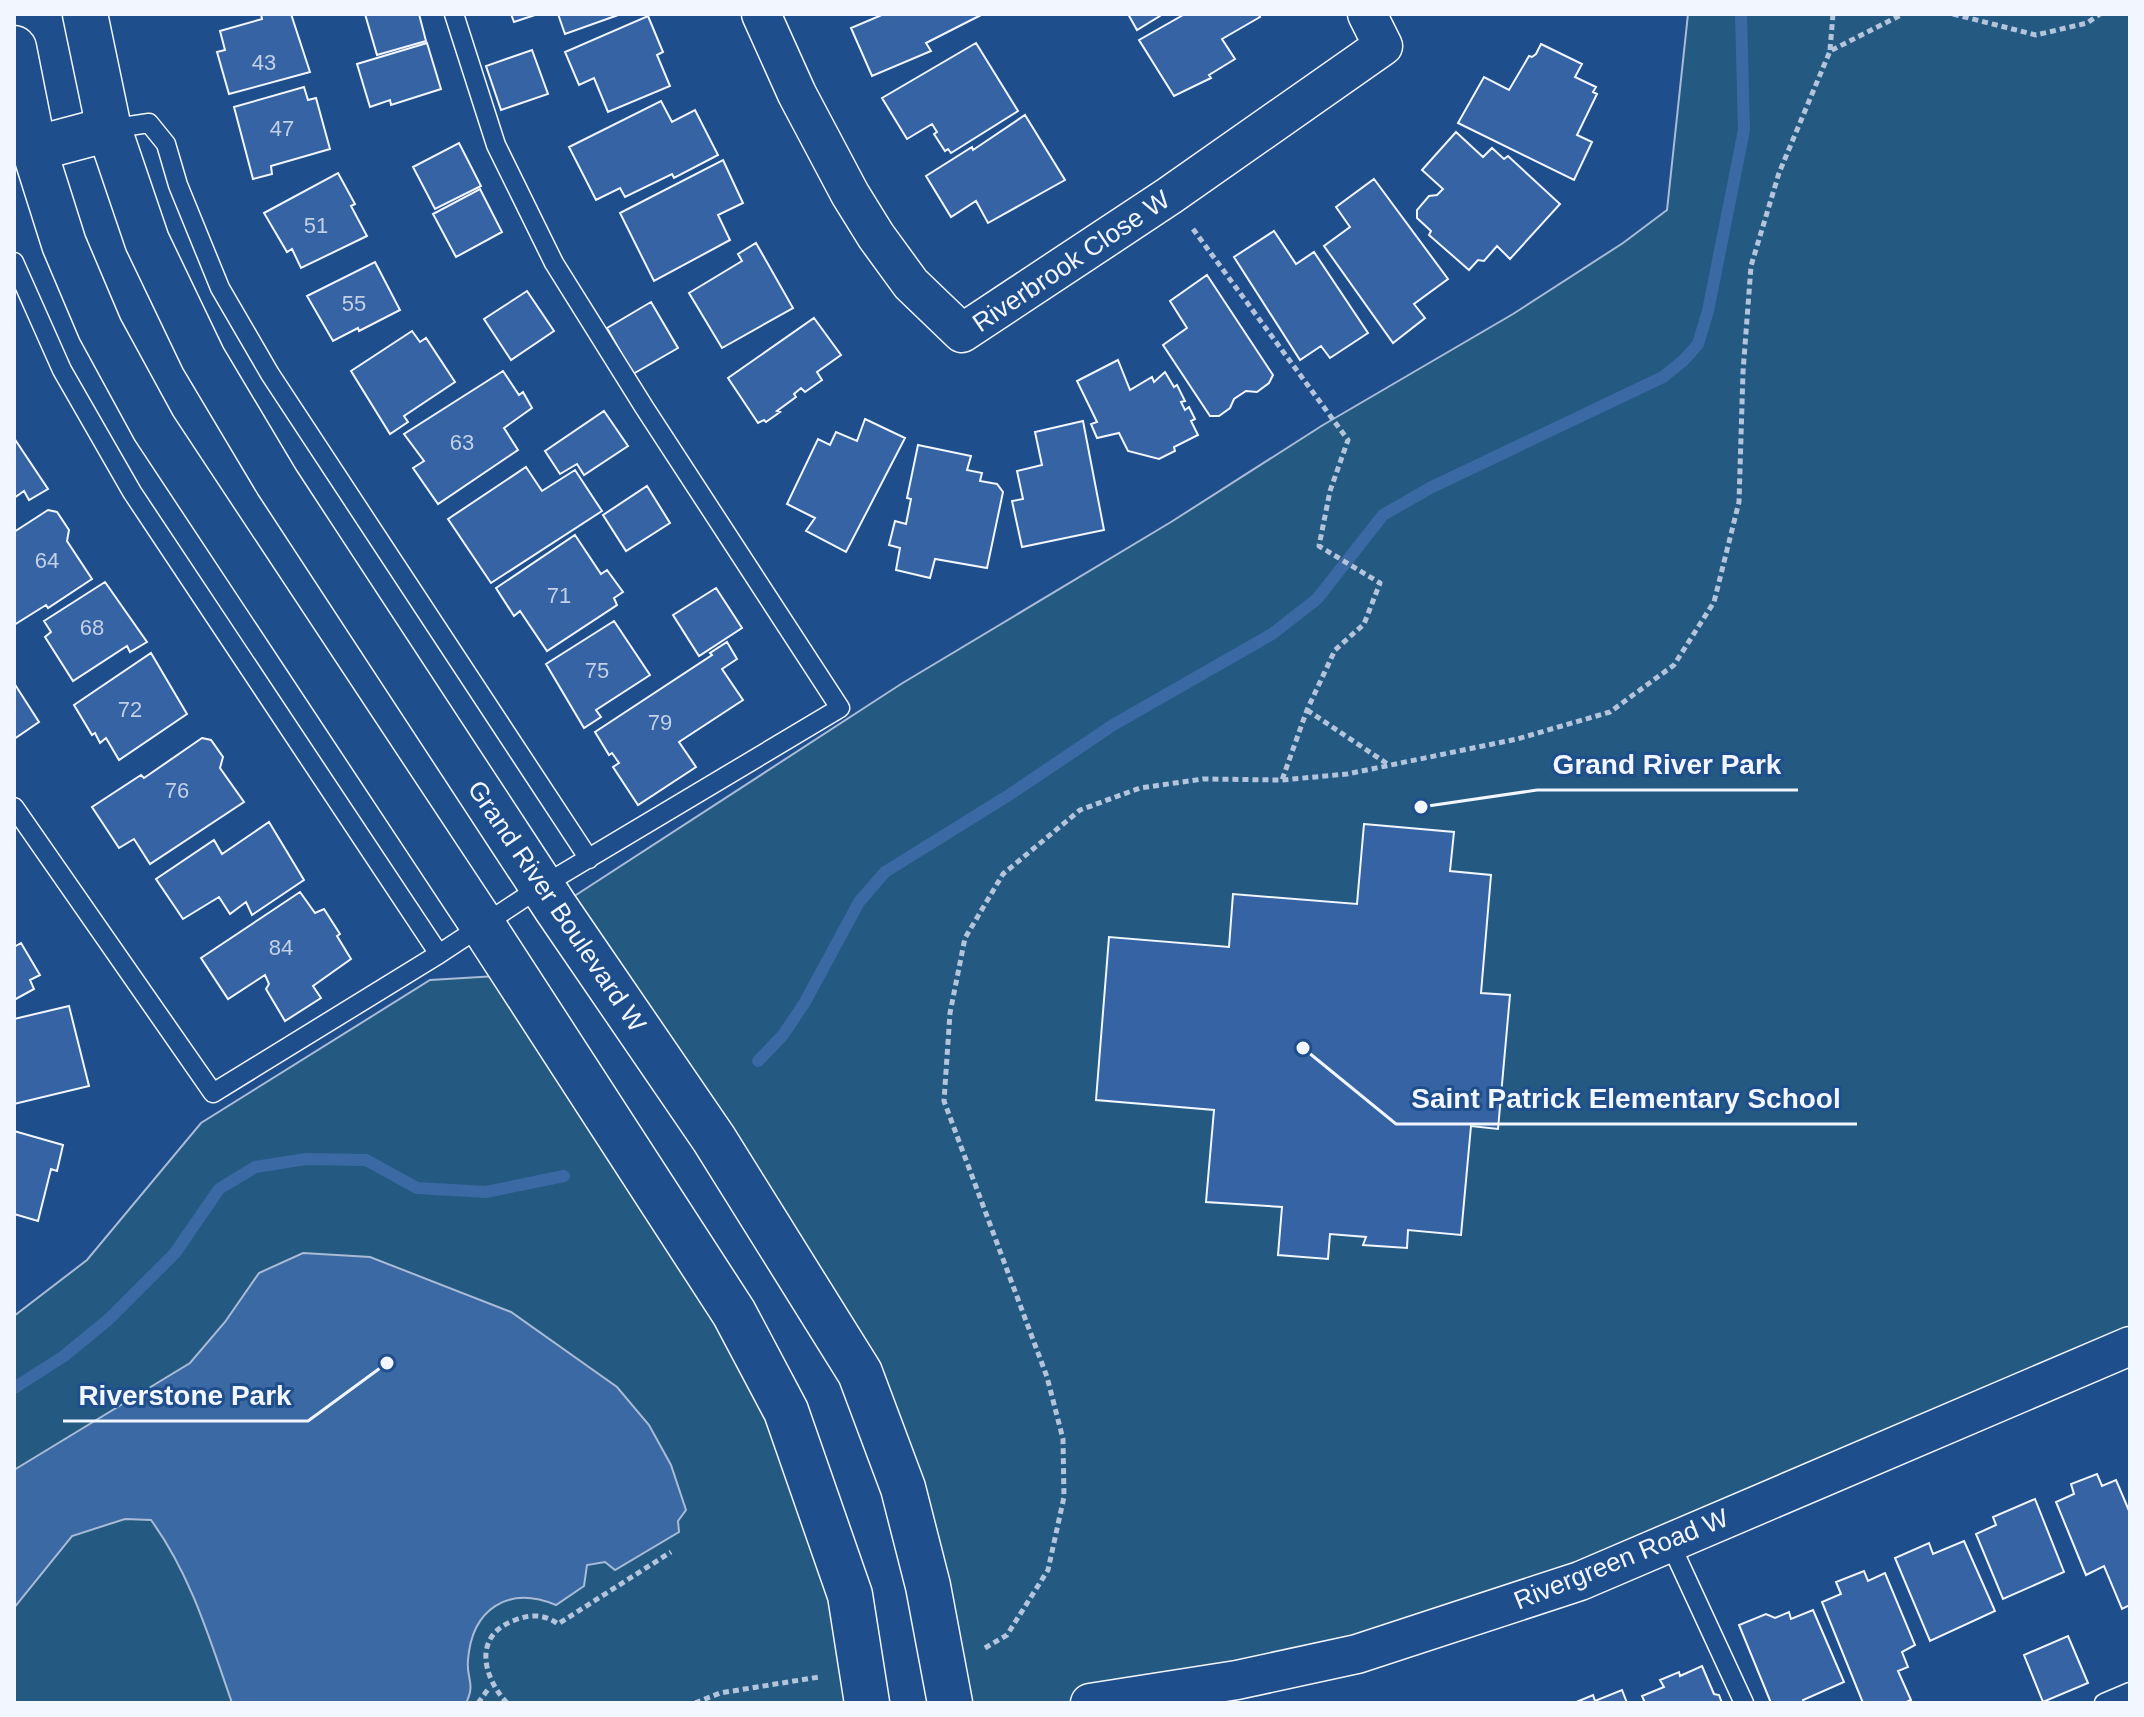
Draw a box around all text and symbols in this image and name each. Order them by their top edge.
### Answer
house number: 43 [252,50,276,75]
house number: 47 [270,116,294,141]
street label: Riverbrook Close W [967,184,1176,338]
house number: 51 [304,213,328,238]
house number: 55 [342,291,366,316]
house number: 63 [450,430,474,455]
house number: 64 [35,548,59,573]
house number: 71 [547,583,571,608]
house number: 68 [80,615,104,640]
house number: 75 [585,658,609,683]
house number: 72 [118,697,142,722]
house number: 79 [648,710,672,735]
callout: Grand River Park [1537,738,1798,790]
text: Grand River Park [1553,749,1782,780]
street label: Grand River Boulevard W [462,775,653,1038]
house number: 76 [165,778,189,803]
house number: 84 [269,935,293,960]
callout: Saint Patrick Elementary School [1396,1072,1857,1124]
text: Saint Patrick Elementary School [1411,1083,1841,1114]
callout: Riverstone Park [63,1369,308,1421]
text: Riverstone Park [78,1380,292,1411]
street label: Rivergreen Road W [1510,1502,1733,1616]

